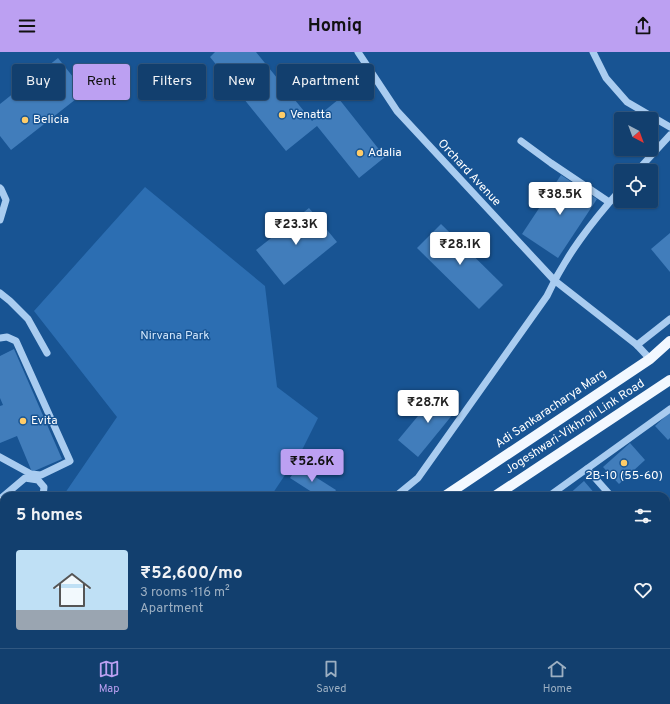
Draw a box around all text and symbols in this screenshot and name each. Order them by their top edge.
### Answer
icon: menu [16,15,38,37]
text: Homiq [308,15,362,38]
icon: share [632,15,654,37]
chip: Buy [12,64,65,100]
chip: Rent [73,64,130,100]
chip: Filters [138,64,206,100]
chip: New [214,64,269,100]
chip: Apartment [277,64,374,100]
place label: Venatta [290,107,331,123]
marker: Venatta [277,110,287,120]
place label: Belicia [33,112,69,128]
north arrow [614,112,658,156]
map controls [614,112,658,208]
marker: Belicia [20,115,30,125]
street label: Orchard Avenue [434,136,504,210]
place label: Adalia [368,145,402,161]
marker: Adalia [355,148,365,158]
button: locate [614,164,658,208]
pin: ₹38.5K [527,182,593,216]
text: ₹38.5K [538,187,582,203]
pin: ₹23.3K [263,212,329,246]
text: ₹23.3K [274,217,318,233]
pin: ₹28.1K [427,232,493,266]
text: ₹28.1K [439,237,481,253]
park label: Nirvana Park [140,328,210,344]
street label: Adi Sankaracharya Marg [492,366,610,452]
street label: Jogeshwari-Vikhroli Link Road [502,376,648,478]
pin: ₹28.7K [395,390,461,424]
text: ₹28.7K [407,395,449,411]
place label: Evita [31,413,57,429]
marker: Evita [18,416,28,426]
pin: ₹52.6K [279,449,345,483]
text: ₹52.6K [290,454,334,470]
marker: 2B-10 (55-60) [619,458,629,468]
place label: 2B-10 (55-60) [585,468,663,484]
text: 5 homes [16,505,83,527]
icon: filters [632,505,654,527]
text: ₹52,600/mo [140,563,243,585]
icon: home [48,566,96,614]
icon: heart [632,579,654,601]
text: 3 rooms · 116 m² [140,585,230,601]
text: Apartment [140,601,203,617]
tab: Map [98,658,120,696]
tab: Saved [316,658,346,696]
tab: Home [543,658,572,696]

